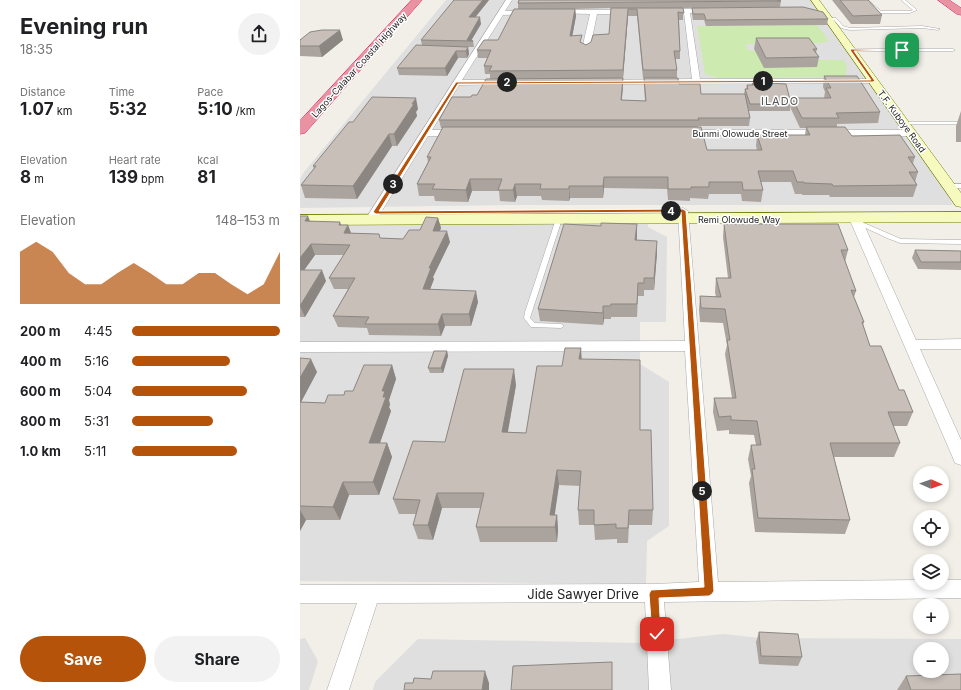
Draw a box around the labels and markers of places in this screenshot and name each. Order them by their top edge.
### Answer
pin [885,33,919,67]
pin: 1 [753,71,773,91]
pin: 2 [497,72,517,92]
pin: 3 [383,174,403,194]
pin: 4 [661,201,681,221]
pin: 5 [692,481,712,501]
pin [640,617,674,651]

